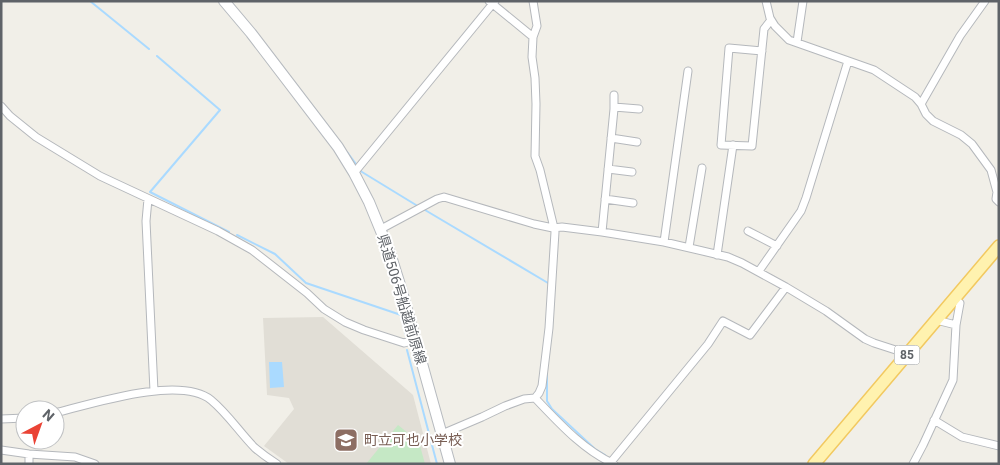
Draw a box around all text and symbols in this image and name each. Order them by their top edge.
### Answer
street label: 県道506号船越前原線 [375,232,429,366]
road number: 85 [894,346,920,364]
north arrow [15,400,65,450]
text: N [40,406,58,424]
school or university icon: 町立可也小学校 [333,427,359,453]
place label: 町立可也小学校 [364,432,462,448]

